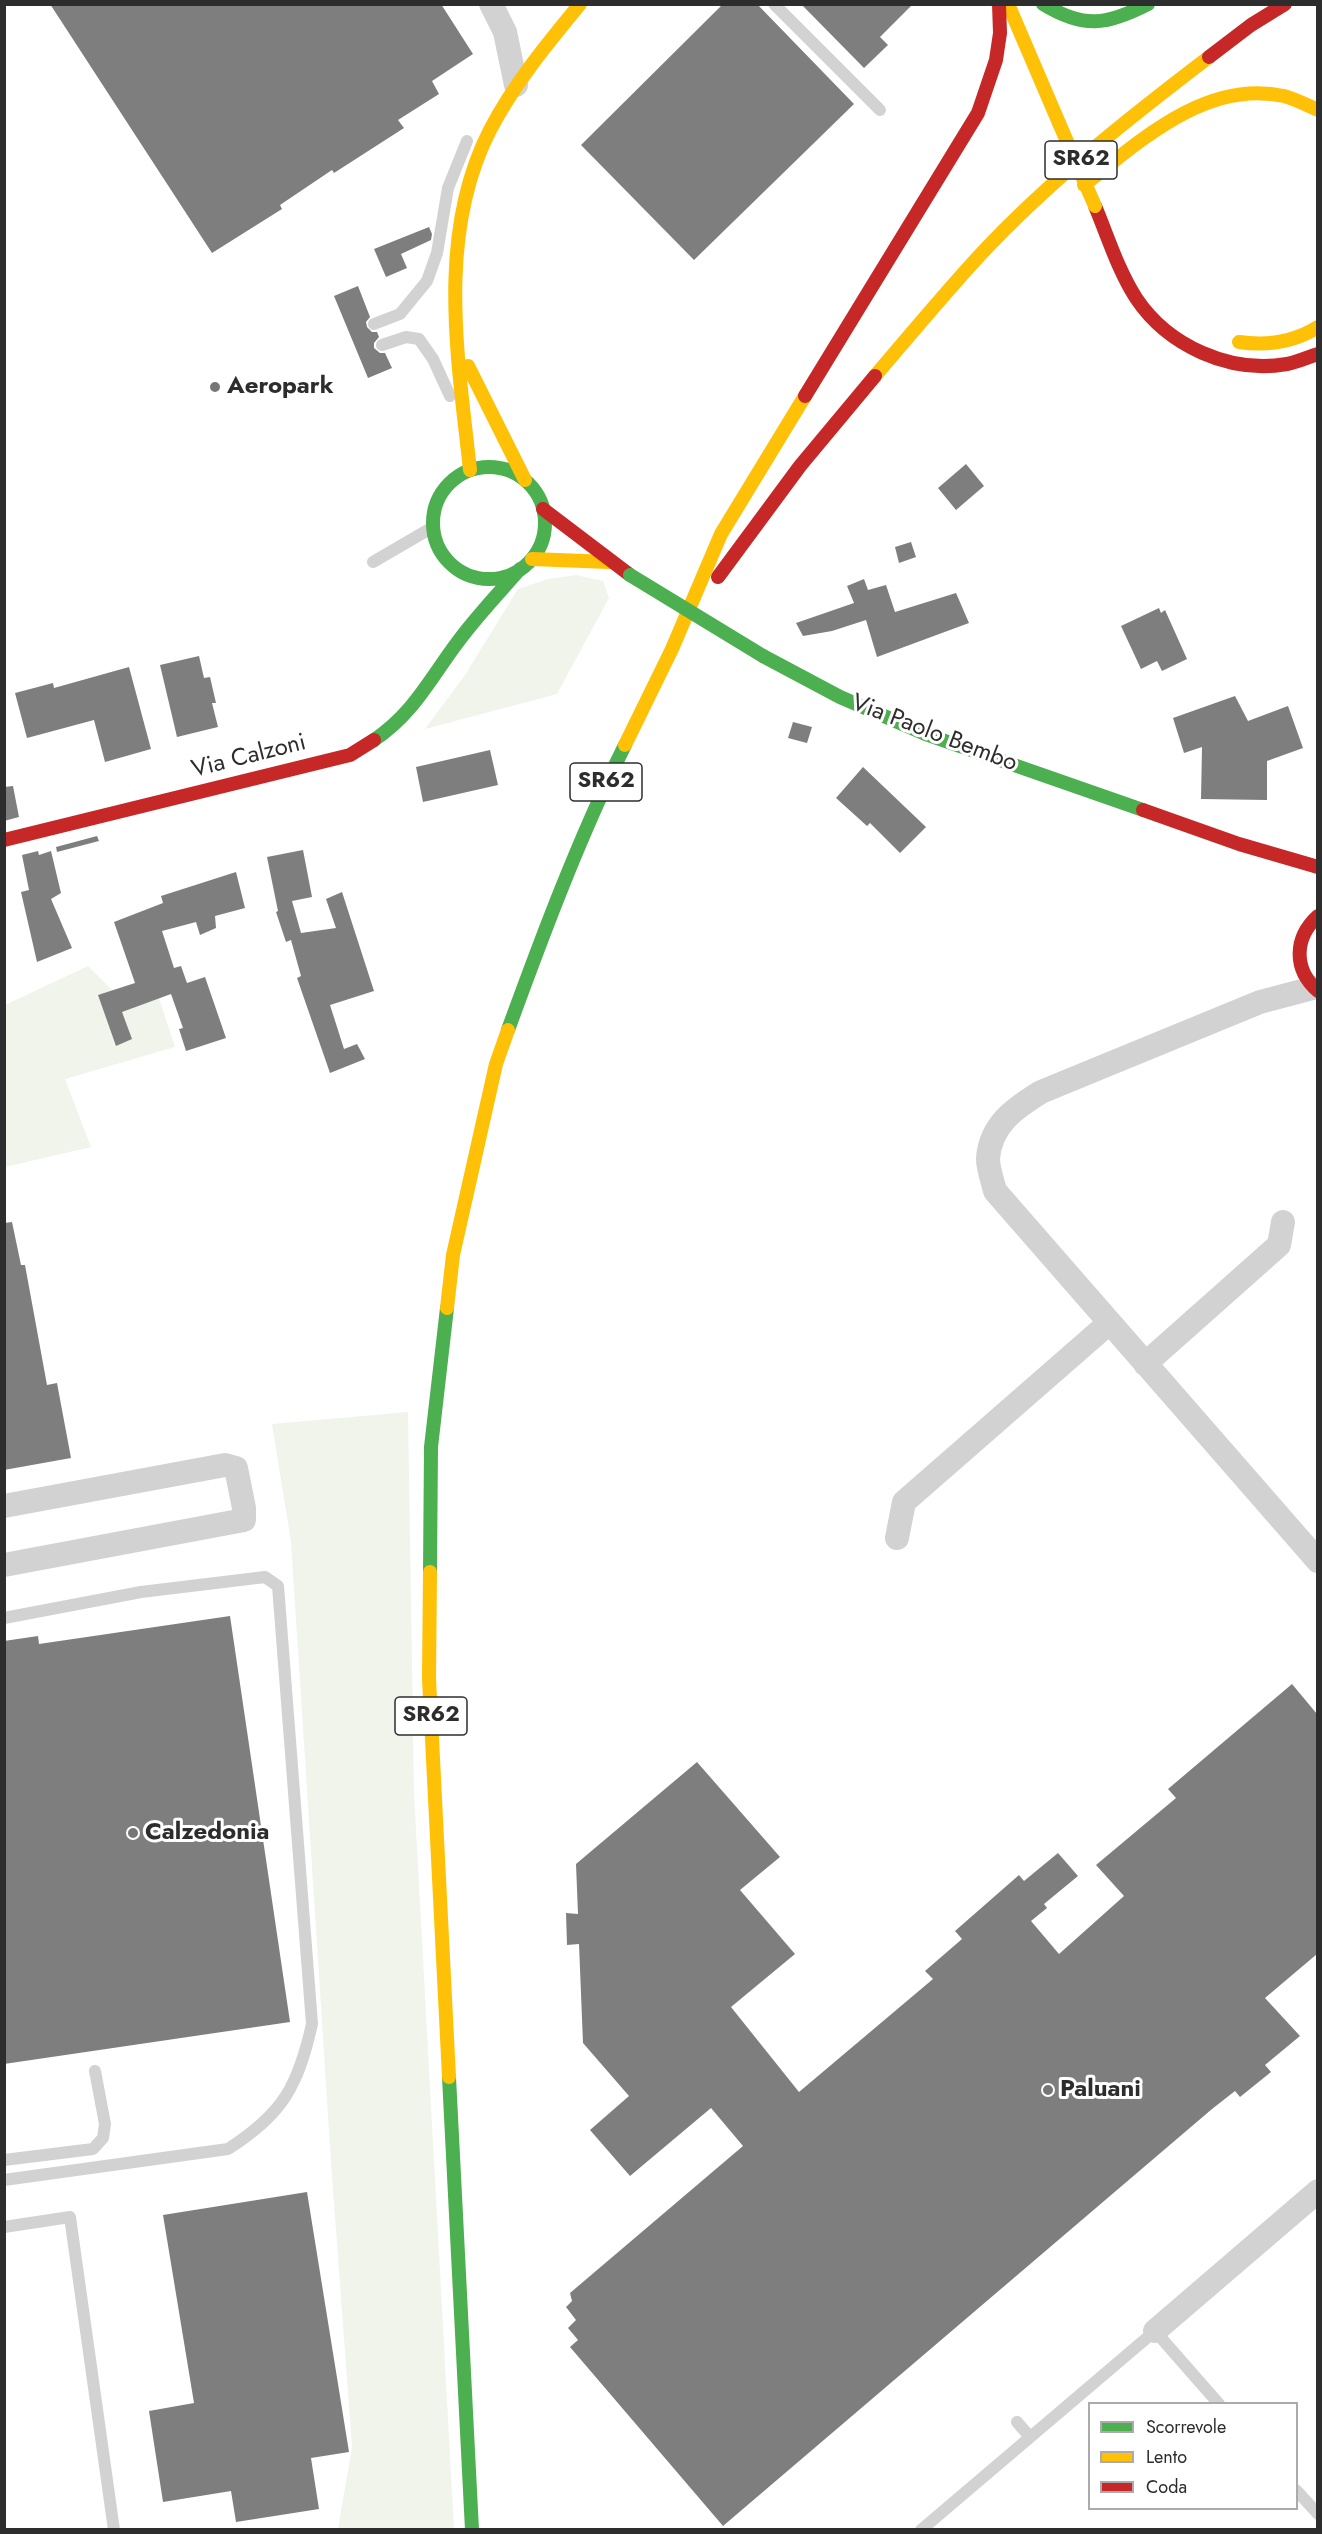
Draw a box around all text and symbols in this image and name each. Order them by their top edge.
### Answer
road number: SR62 [1045,141,1117,179]
place label: Aeropark [227,373,334,401]
marker: Aeropark [208,380,222,394]
street label: Via Paolo Bembo [847,689,1021,779]
street label: Via Calzoni [189,729,309,785]
road number: SR62 [570,763,642,801]
road number: SR62 [395,1697,467,1735]
place label: Calzedonia [145,1819,269,1847]
marker: Calzedonia [126,1826,140,1840]
place label: Paluani [1060,2076,1141,2104]
marker: Paluani [1041,2083,1055,2097]
legend [1088,2402,1298,2510]
text: Scorrevole [1146,2414,1226,2440]
text: Lento [1146,2444,1187,2470]
text: Coda [1146,2474,1187,2500]

